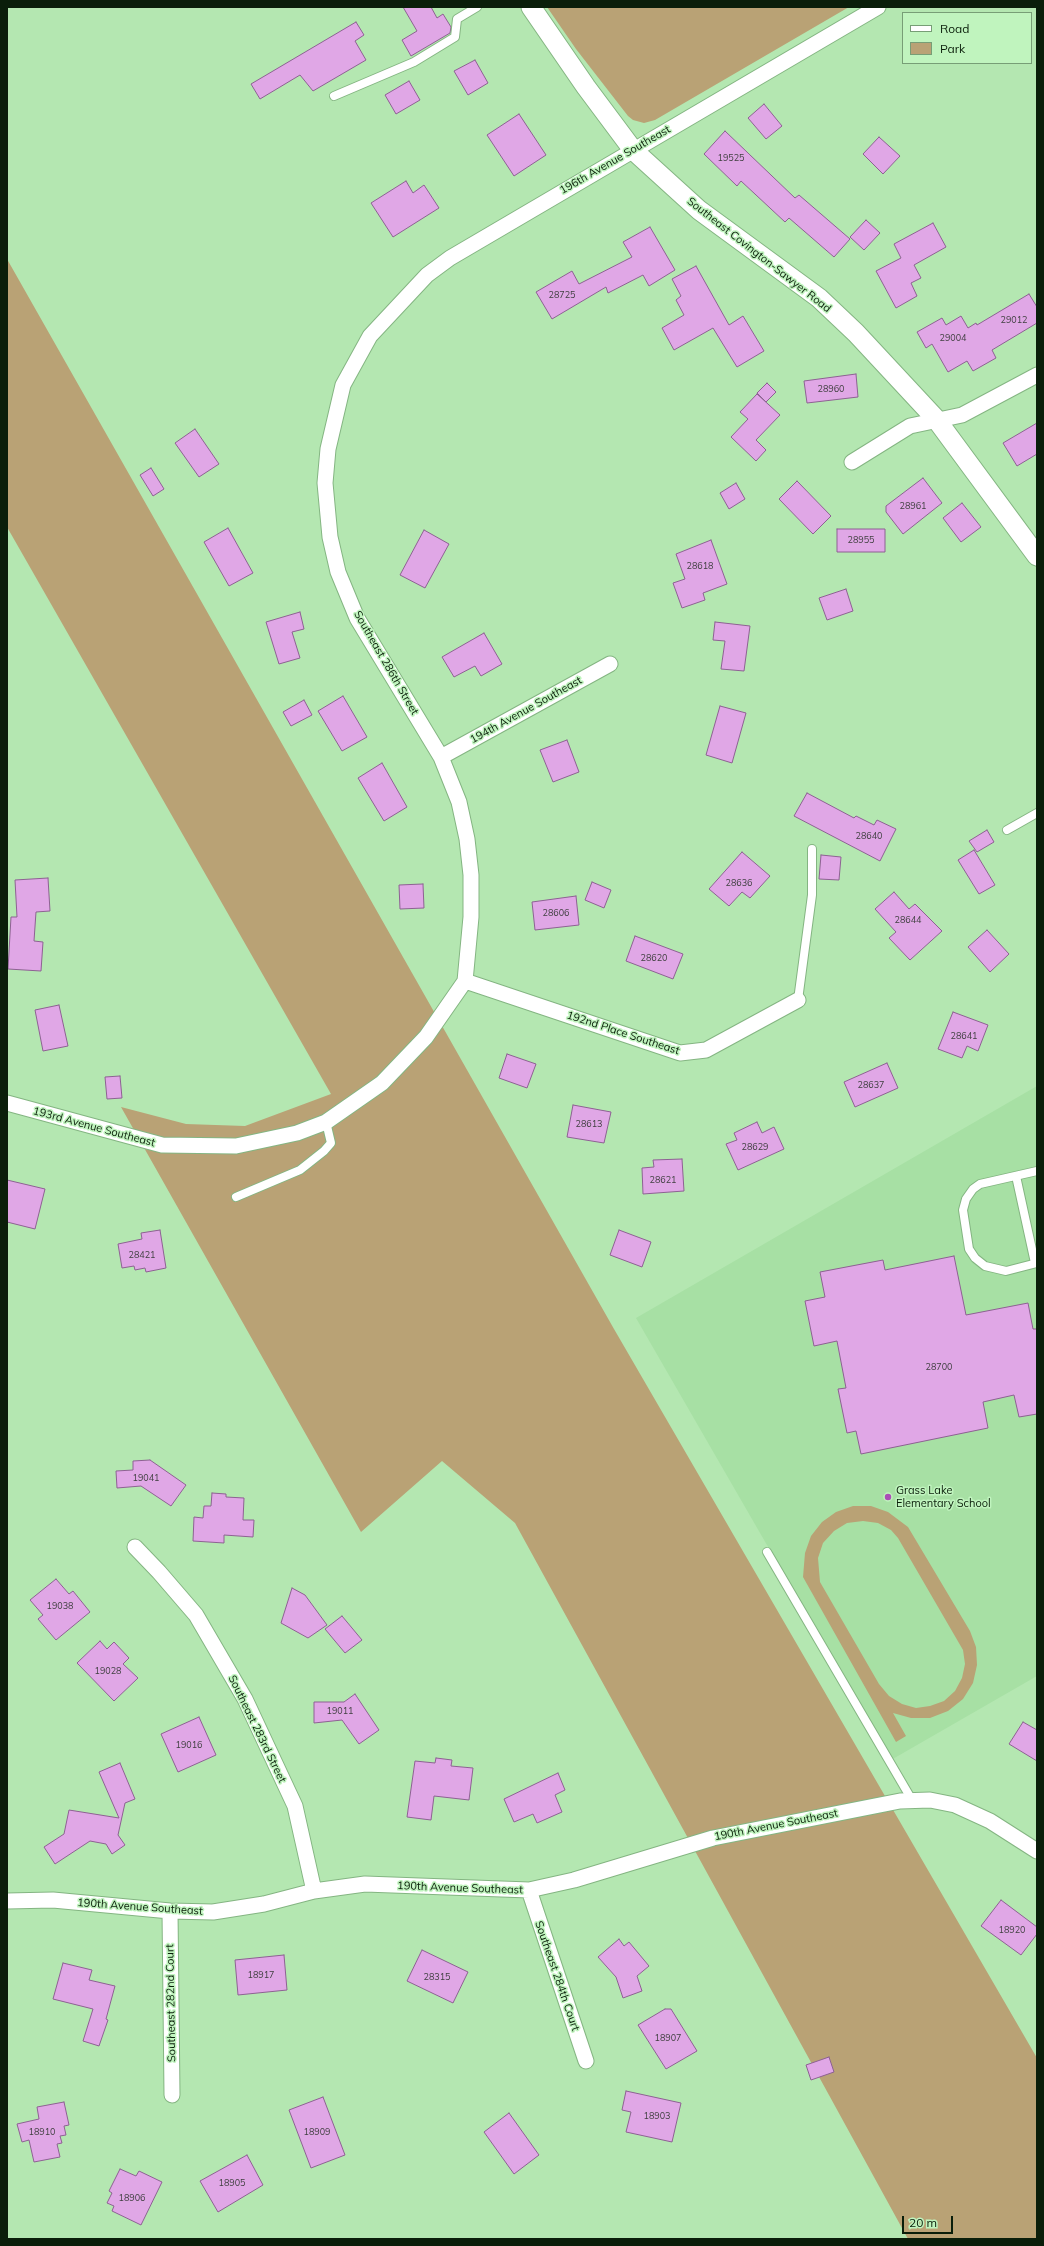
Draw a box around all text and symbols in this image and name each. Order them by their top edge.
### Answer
legend [902,12,1032,64]
text: Road [940,21,969,36]
text: Park [940,41,965,56]
street label: 196th Avenue Southeast [557,123,673,197]
house number: 19525 [718,153,744,163]
street label: Southeast Covington-Sawyer Road [684,195,834,315]
house number: 28725 [549,290,575,300]
house number: 29012 [1001,315,1027,325]
house number: 29004 [940,333,966,343]
house number: 28960 [818,384,844,394]
house number: 28961 [900,501,926,511]
house number: 28955 [848,535,874,545]
house number: 28618 [687,561,713,571]
street label: Southeast 286th Street [351,609,421,717]
street label: 194th Avenue Southeast [468,674,584,746]
house number: 28640 [856,831,882,841]
house number: 28636 [726,878,752,888]
house number: 28606 [543,908,569,918]
house number: 28644 [895,915,921,925]
house number: 28620 [641,953,667,963]
street label: 192nd Place Southeast [565,1009,681,1057]
house number: 28641 [951,1031,977,1041]
house number: 28637 [858,1080,884,1090]
street label: 193rd Avenue Southeast [31,1104,157,1150]
house number: 28613 [576,1119,602,1129]
house number: 28629 [742,1142,768,1152]
house number: 28621 [650,1175,676,1185]
house number: 28421 [129,1250,155,1260]
house number: 28700 [926,1362,952,1372]
house number: 19041 [133,1473,159,1483]
place label: Grass Lake Elementary School [896,1484,991,1510]
marker: Grass Lake Elementary School [883,1492,893,1502]
house number: 19038 [47,1601,73,1611]
house number: 19028 [95,1666,121,1676]
street label: Southeast 283rd Street [225,1673,289,1785]
house number: 19011 [327,1706,353,1716]
house number: 19016 [176,1740,202,1750]
street label: 190th Avenue Southeast [713,1807,839,1843]
street label: 190th Avenue Southeast [397,1879,523,1897]
street label: 190th Avenue Southeast [77,1896,203,1918]
street label: Southeast 284th Court [532,1919,582,2033]
house number: 18920 [999,1925,1025,1935]
street label: Southeast 282nd Court [163,1944,179,2062]
house number: 18917 [248,1970,274,1980]
house number: 28315 [424,1972,450,1982]
house number: 18907 [655,2033,681,2043]
house number: 18903 [644,2111,670,2121]
house number: 18910 [29,2127,55,2137]
house number: 18909 [304,2127,330,2137]
house number: 18905 [219,2178,245,2188]
house number: 18906 [119,2193,145,2203]
scale bar [904,2208,955,2234]
text: 20 m [909,2215,937,2230]

